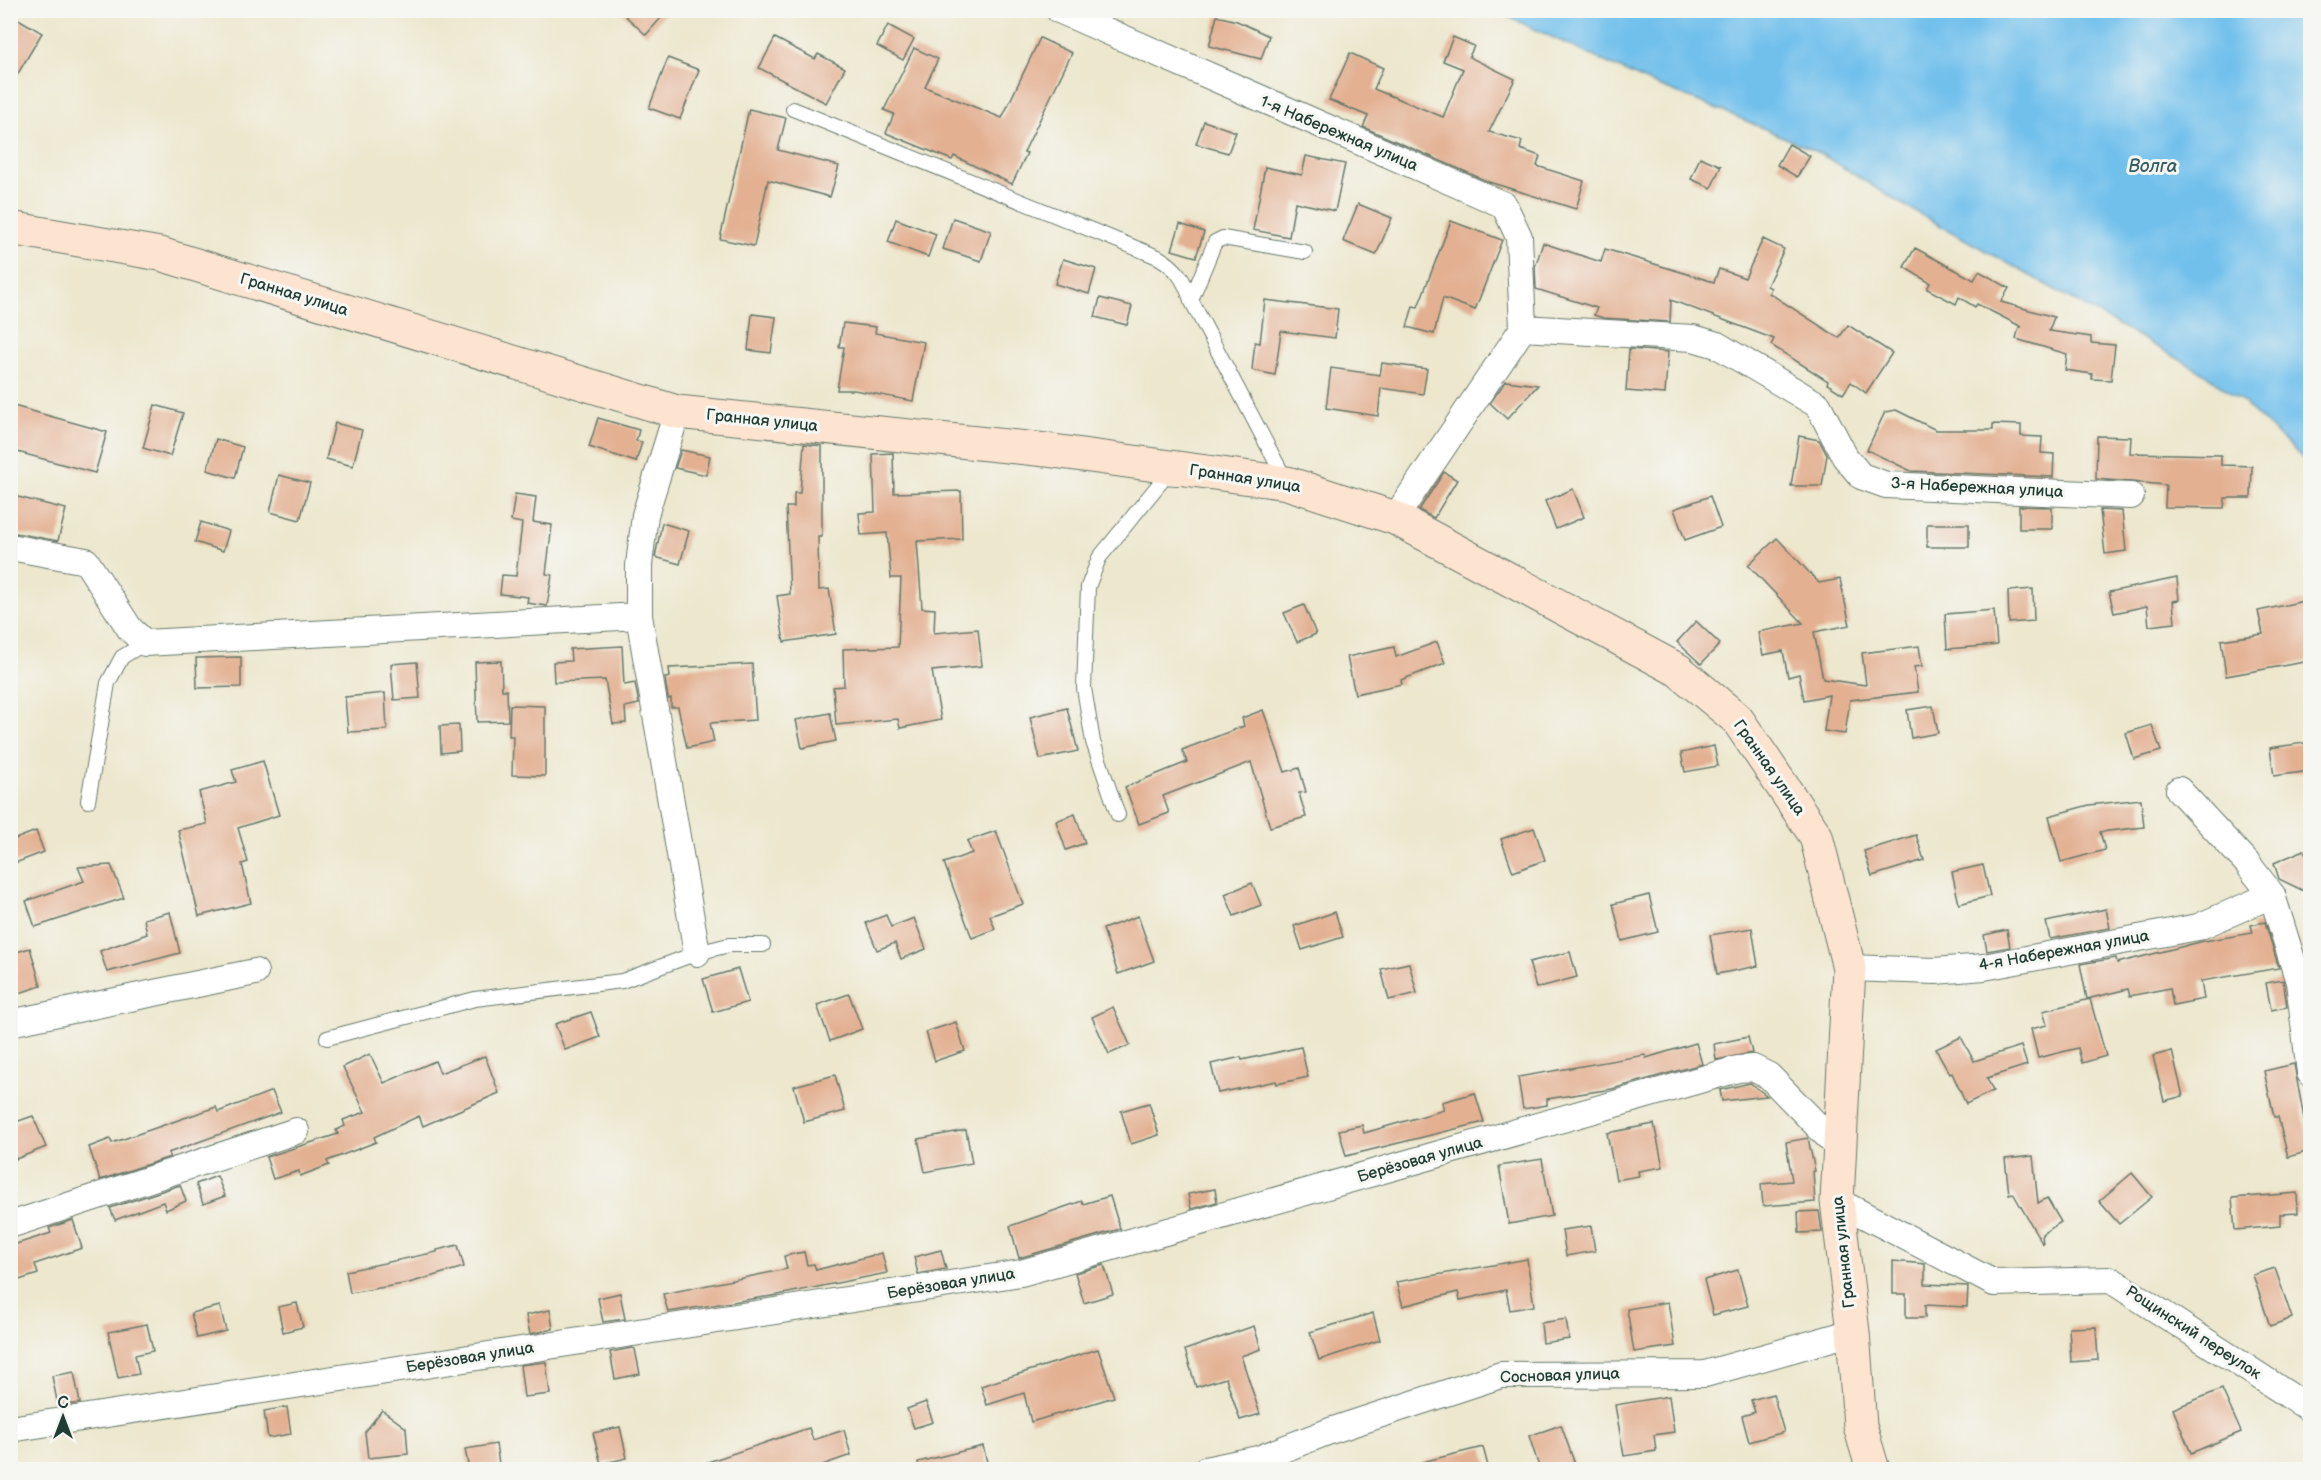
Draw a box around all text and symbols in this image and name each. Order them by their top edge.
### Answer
street label: 1-я Набережная улица [1257,92,1421,176]
water label: Волга [2129,156,2177,177]
street label: Гранная улица [237,269,351,321]
street label: Гранная улица [705,406,819,436]
street label: Гранная улица [1188,461,1303,497]
street label: 3-я Набережная улица [1890,474,2064,502]
street label: Гранная улица [1729,717,1809,820]
street label: 4-я Набережная улица [1977,927,2151,975]
street label: Берёзовая улица [1355,1133,1485,1187]
street label: Гранная улица [1829,1195,1859,1309]
street label: Берёзовая улица [886,1264,1017,1303]
street label: Рощинский переулок [2122,1282,2265,1384]
street label: Берёзовая улица [405,1338,536,1377]
street label: Сосновая улица [1500,1364,1621,1388]
north arrow [33,1387,93,1447]
text: С [57,1394,69,1413]

